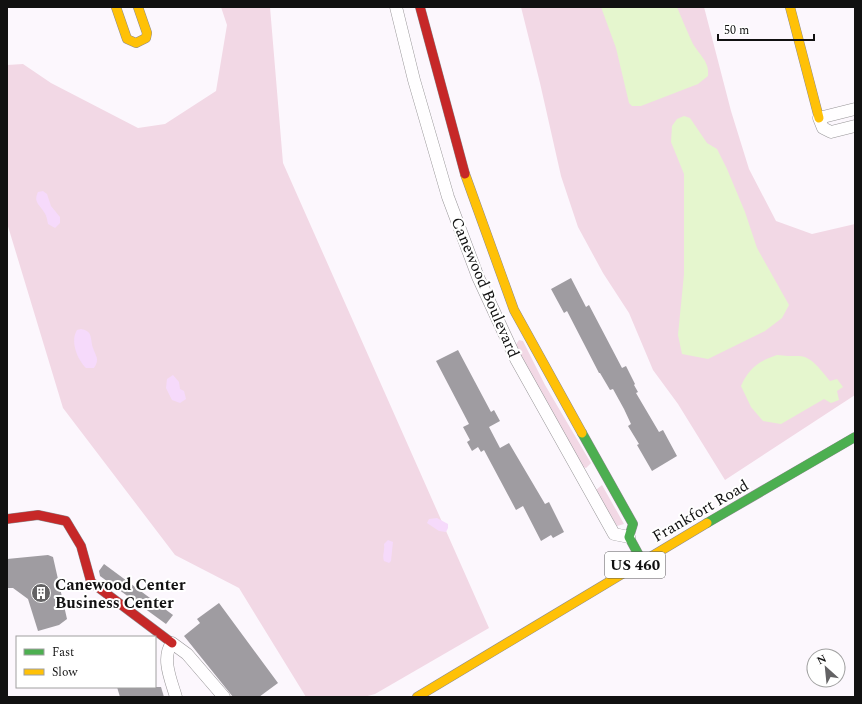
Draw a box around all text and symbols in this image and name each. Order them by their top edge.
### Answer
scale bar [718,16,814,42]
text: 50 m [724,21,749,40]
street label: Canewood Boulevard [445,213,526,361]
street label: Frankfort Road [648,473,753,548]
road number: US 460 [605,552,665,578]
place label: Canewood Center Business Center [55,573,186,615]
building icon: Canewood Center Business Center [30,582,52,604]
legend [16,636,156,688]
text: Fast [52,643,74,662]
north arrow [806,648,846,688]
text: N [814,650,830,669]
text: Slow [52,663,78,682]

